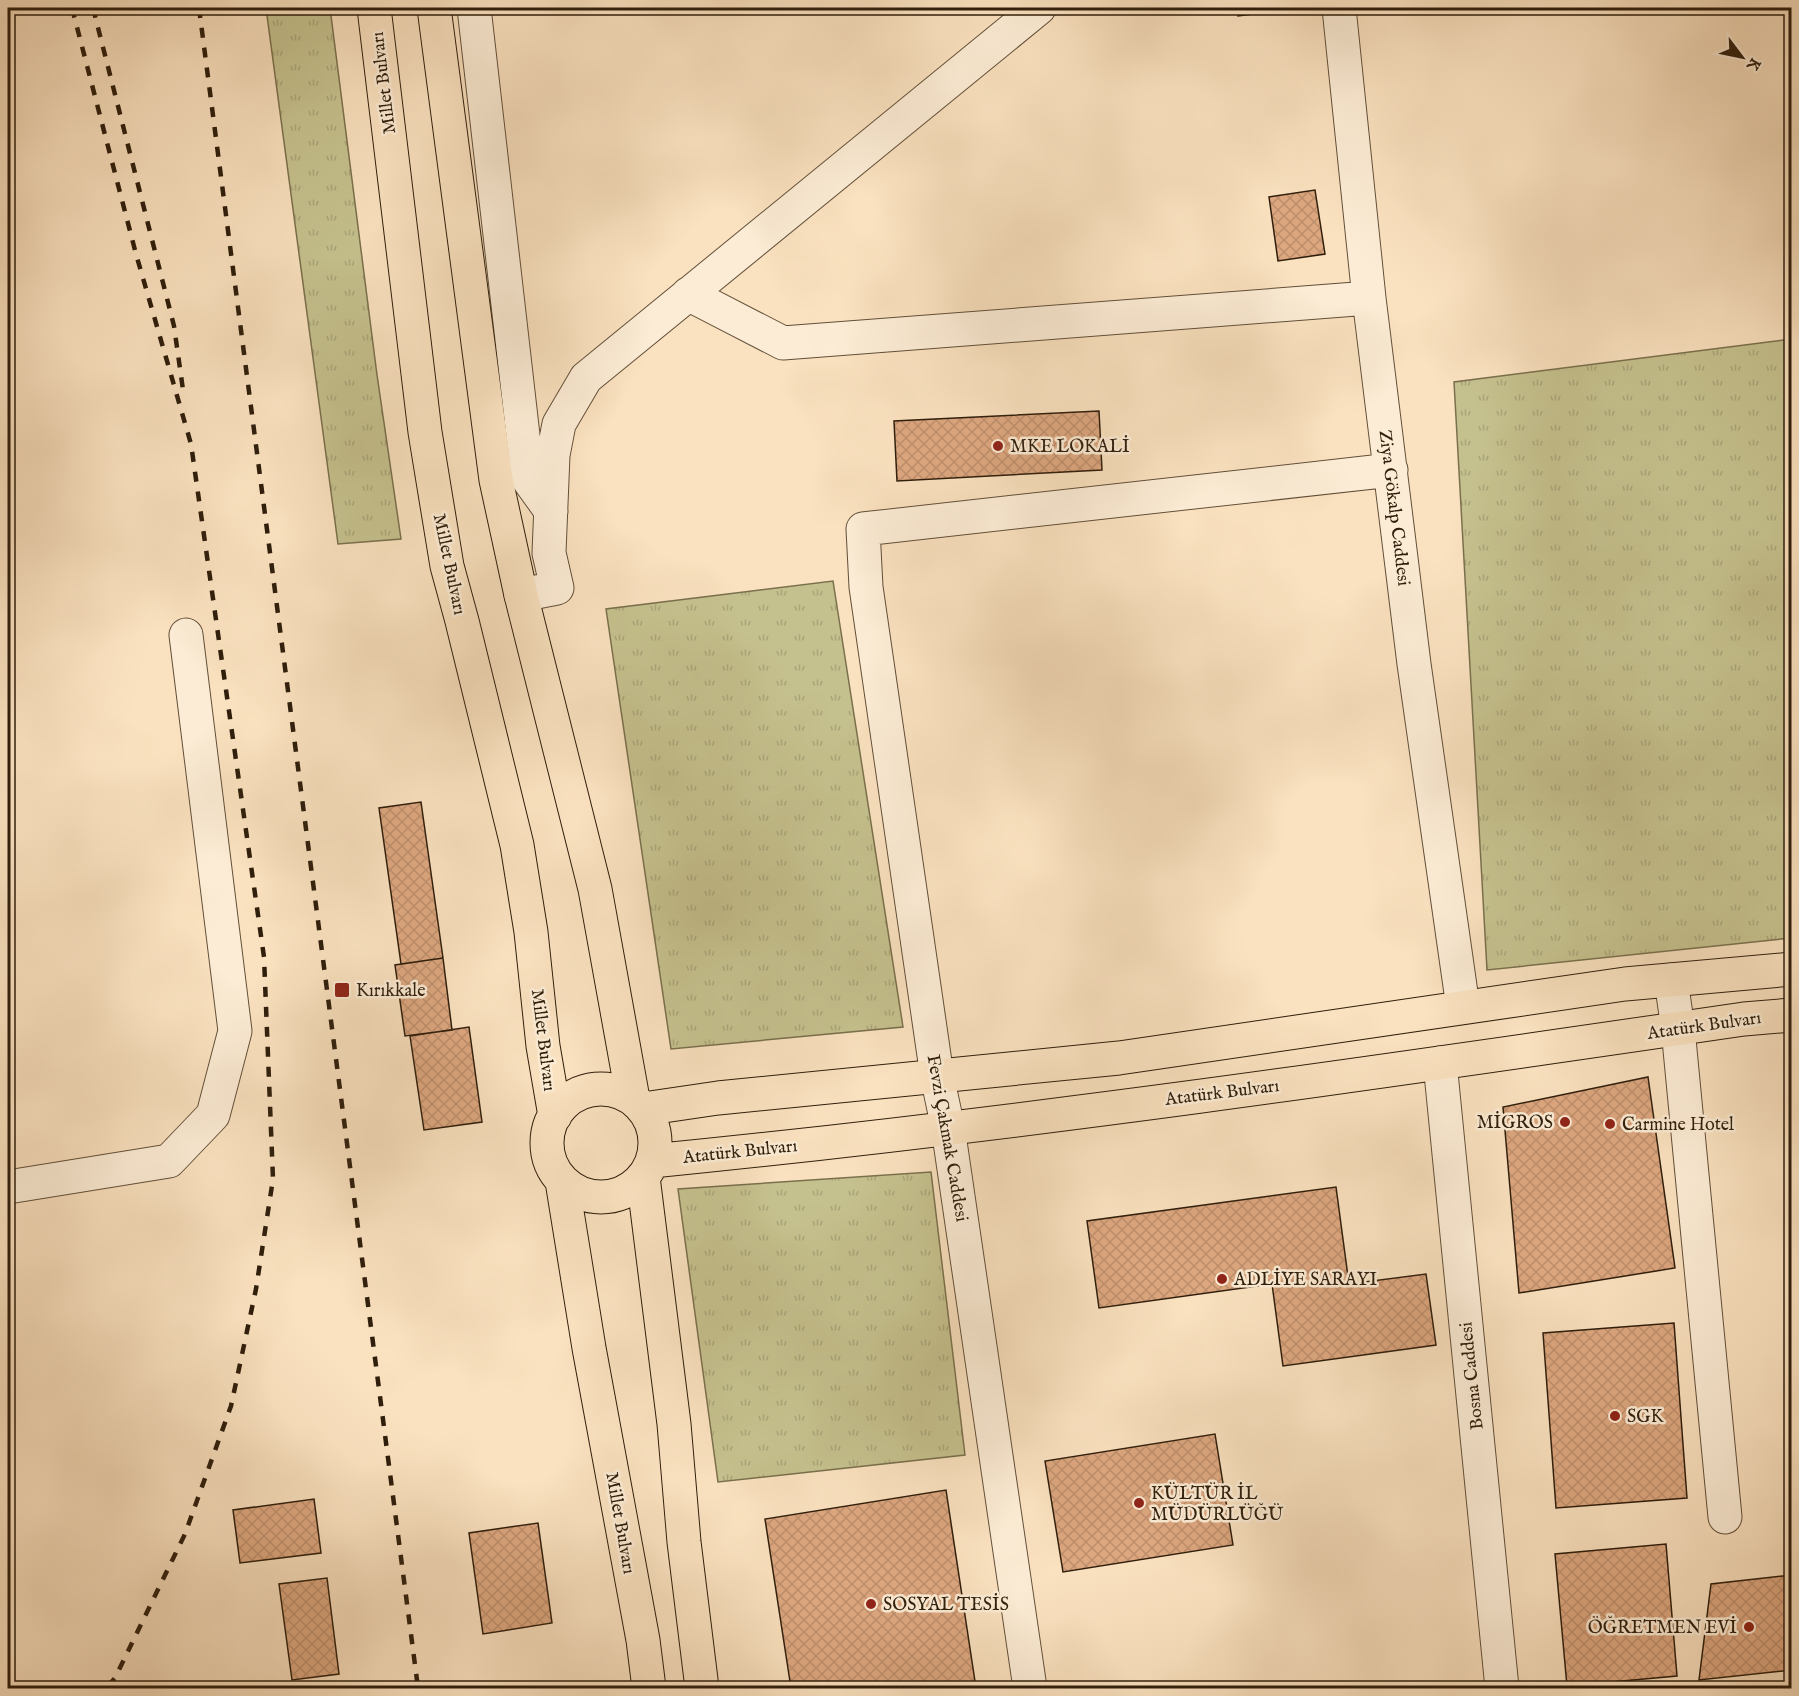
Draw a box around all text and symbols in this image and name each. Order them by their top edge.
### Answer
north arrow [1712,27,1772,87]
street label: Millet Bulvarı [367,30,402,135]
text: K [1741,54,1765,75]
street label: Ziya Gökalp Caddesi [1373,429,1415,588]
place label: MKE LOKALİ [1010,435,1130,459]
marker: MKE LOKALİ [991,439,1005,453]
street label: Millet Bulvarı [427,512,471,617]
place label: Kırıkkale [356,980,425,1003]
marker: Kırıkkale [333,981,351,999]
street label: Millet Bulvarı [525,988,560,1093]
street label: Atatürk Bulvarı [1645,1007,1763,1046]
street label: Fevzi Çakmak Caddesi [920,1053,973,1224]
street label: Atatürk Bulvarı [1163,1075,1281,1112]
place label: MİGROS [1477,1111,1553,1135]
place label: Carmine Hotel [1622,1114,1734,1137]
marker: MİGROS [1558,1115,1572,1129]
marker: Carmine Hotel [1603,1117,1617,1131]
street label: Atatürk Bulvarı [681,1135,799,1170]
place label: ADLİYE SARAYI [1233,1268,1377,1292]
marker: ADLİYE SARAYI [1215,1272,1229,1286]
street label: Bosna Caddesi [1455,1321,1490,1431]
place label: SGK [1627,1406,1664,1429]
marker: SGK [1608,1409,1622,1423]
street label: Millet Bulvarı [599,1471,640,1576]
place label: KÜLTÜR İL MÜDÜRLÜĞÜ [1151,1482,1284,1527]
marker: KÜLTÜR İL MÜDÜRLÜĞÜ [1132,1496,1146,1510]
place label: SOSYAL TESİS [883,1593,1009,1617]
marker: SOSYAL TESİS [864,1597,878,1611]
place label: ÖĞRETMEN EVİ [1588,1615,1737,1640]
marker: ÖĞRETMEN EVİ [1742,1620,1756,1634]

